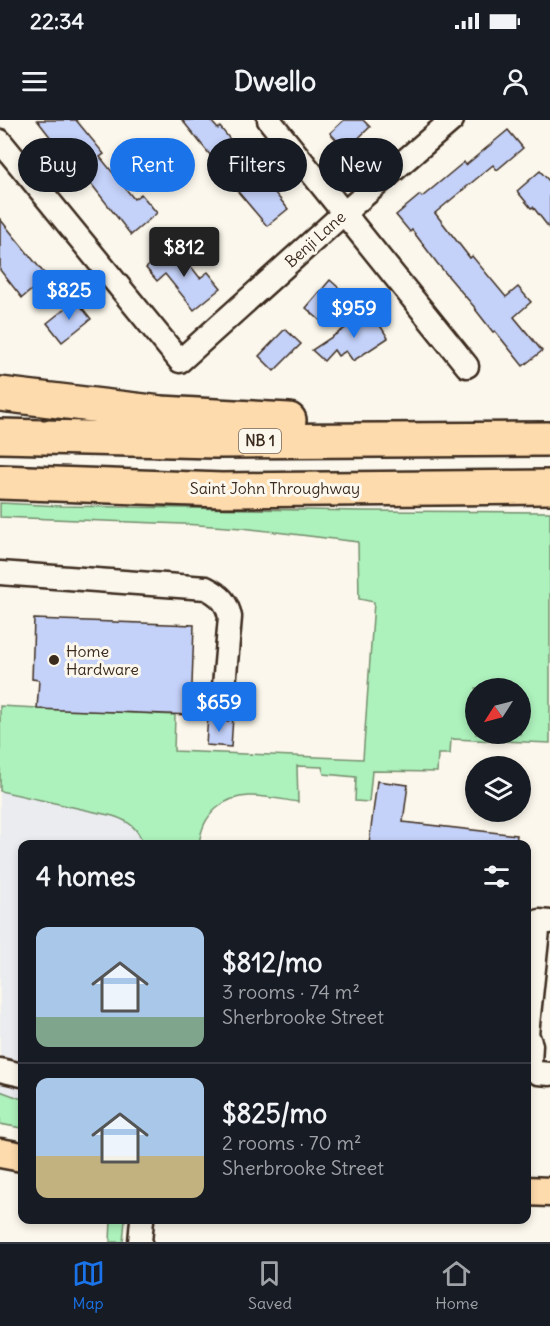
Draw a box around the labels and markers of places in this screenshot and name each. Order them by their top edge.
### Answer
pin: $812 [148,227,220,278]
pin: $825 [33,270,105,321]
pin: $959 [318,288,390,339]
place label: Home Hardware [66,641,139,679]
marker: Home Hardware [47,653,61,667]
pin: $659 [183,682,255,733]

